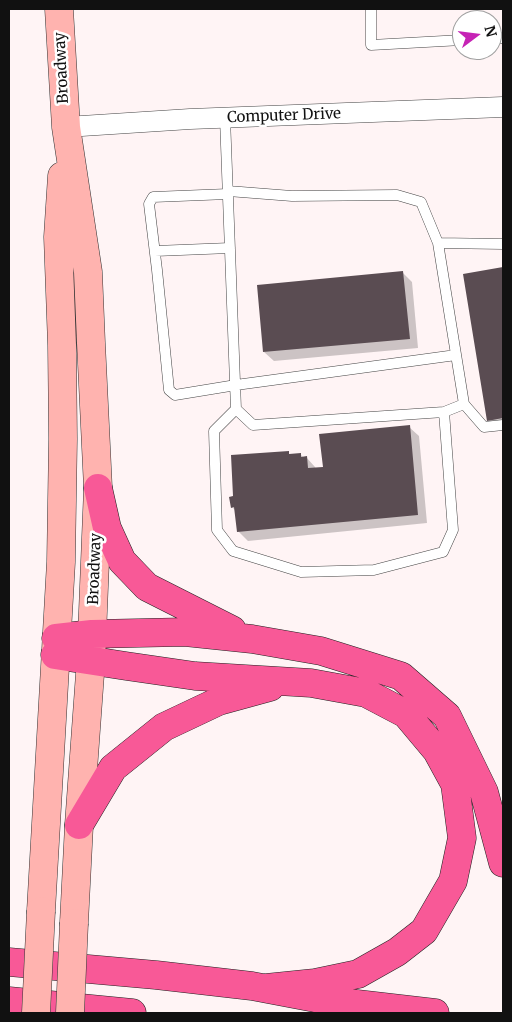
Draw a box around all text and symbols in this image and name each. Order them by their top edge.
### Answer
north arrow [452,10,502,60]
text: N [480,24,501,39]
street label: Broadway [51,32,73,104]
street label: Computer Drive [227,105,341,127]
street label: Broadway [85,533,105,605]

